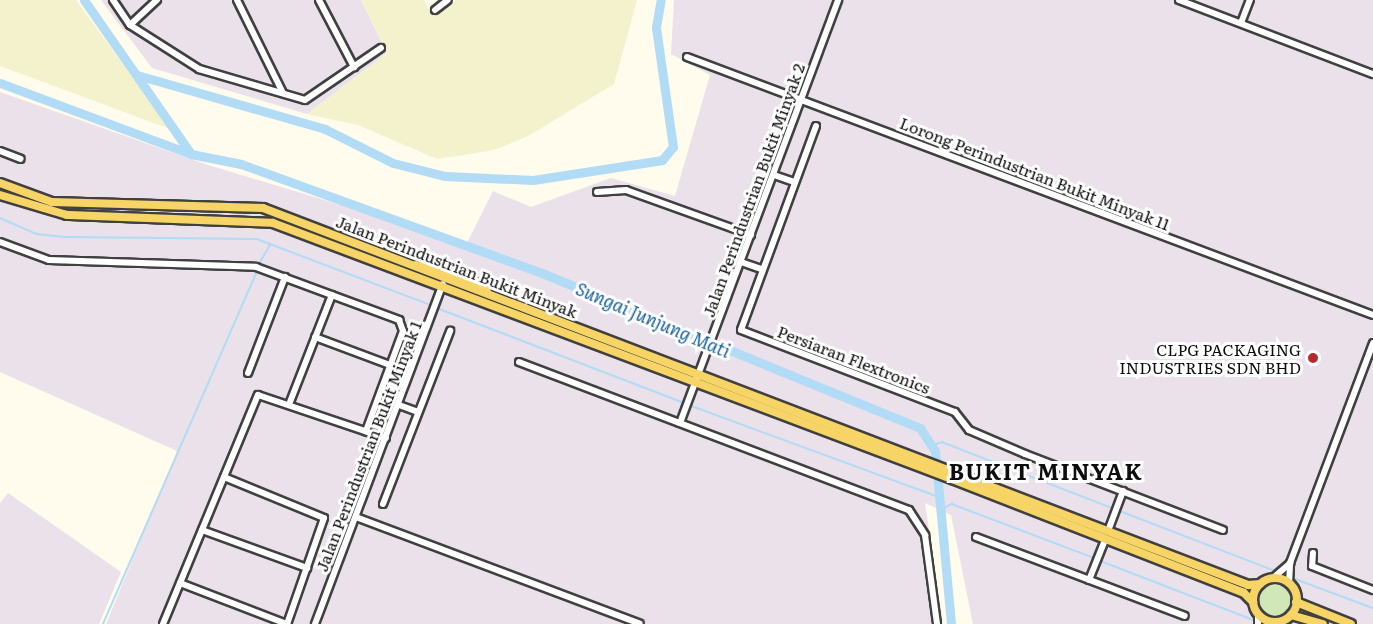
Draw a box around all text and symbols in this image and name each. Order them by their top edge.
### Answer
street label: Jalan Perindustrian Bukit Minyak 2 [698,61,808,319]
street label: Lorong Perindustrian Bukit Minyak 11 [897,113,1173,233]
street label: Jalan Perindustrian Bukit Minyak [334,211,580,321]
water label: Sungai Junjung Mati [573,278,733,362]
street label: Jalan Perindustrian Bukit Minyak 1 [311,318,425,574]
street label: Persiaran Flextronics [775,321,933,397]
place label: CLPG PACKAGING INDUSTRIES SDN BHD [1119,339,1301,377]
marker: CLPG PACKAGING INDUSTRIES SDN BHD [1306,351,1320,365]
district label: BUKIT MINYAK [949,458,1143,484]

